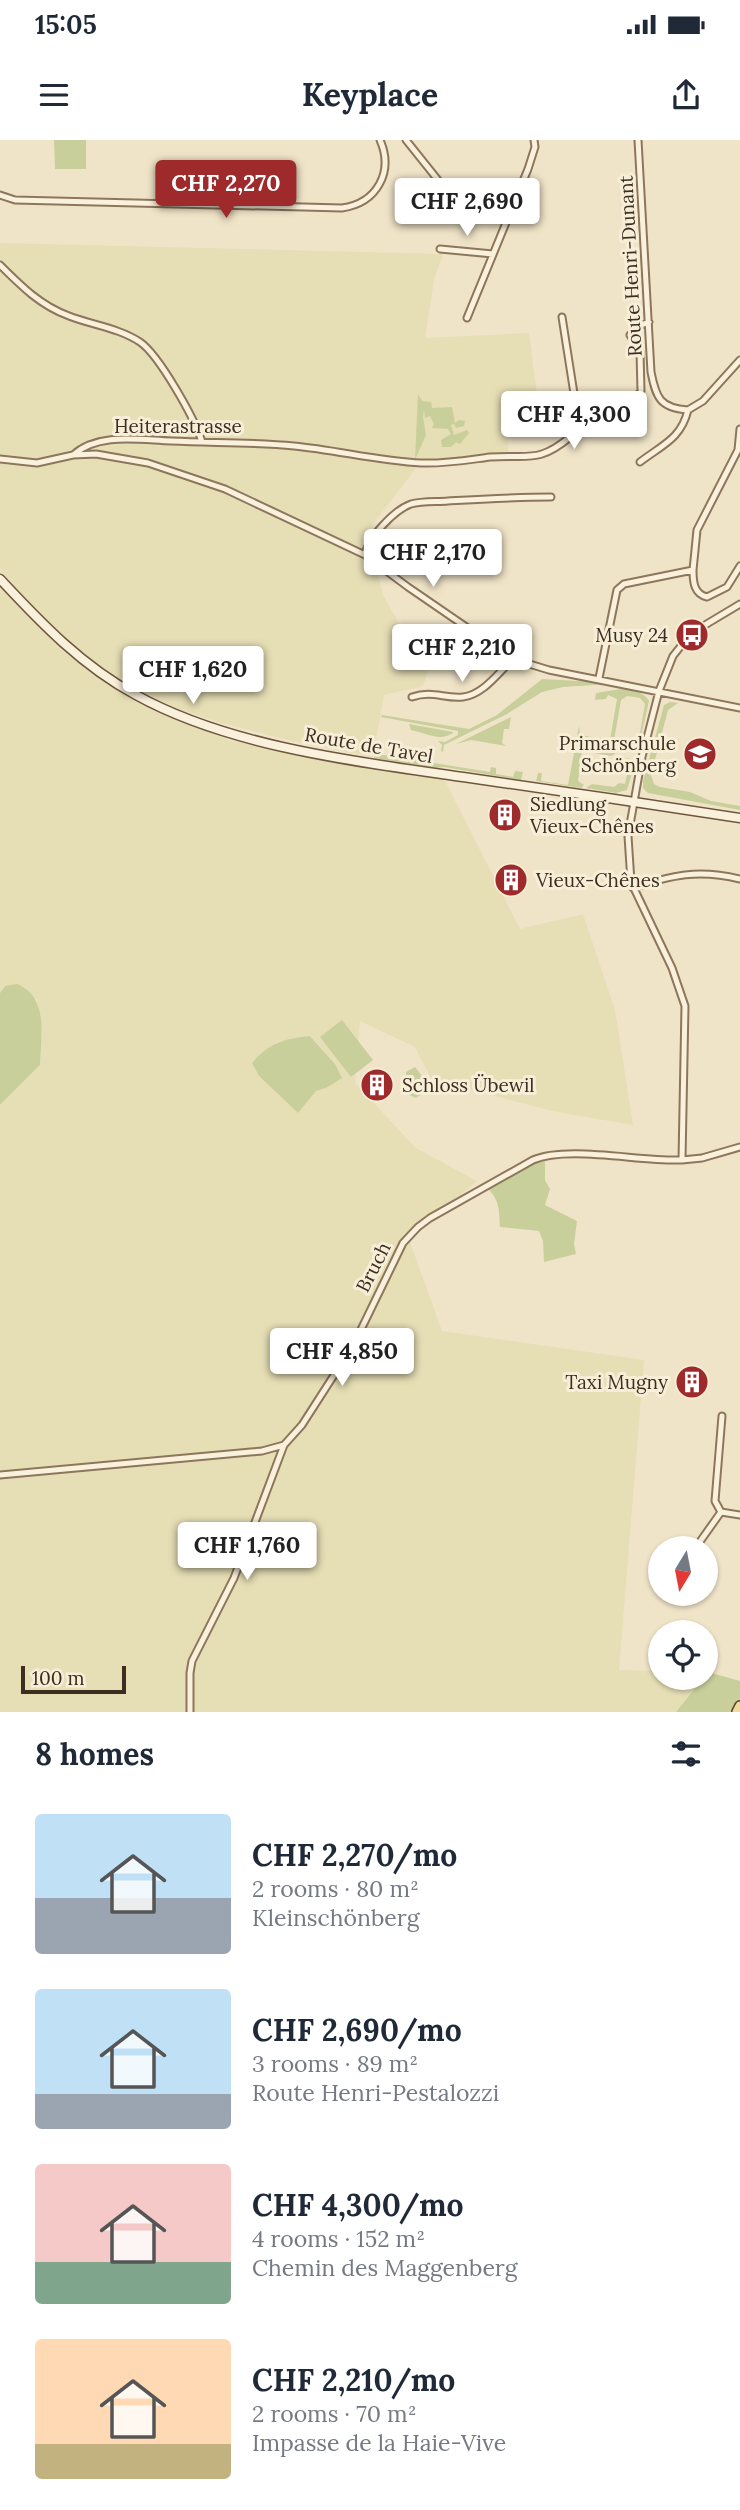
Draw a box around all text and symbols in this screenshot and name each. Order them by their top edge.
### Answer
text: 15:05 [35,8,97,41]
text: Keyplace [302,74,438,115]
icon: menu [35,76,73,114]
icon: share [667,76,705,114]
pin: CHF 2,270 [146,160,306,220]
text: CHF 2,270 [171,168,281,197]
street label: Route Henri-Dunant [613,174,647,357]
pin: CHF 2,690 [387,178,547,238]
text: CHF 2,690 [411,186,523,215]
pin: CHF 4,300 [494,392,654,451]
text: CHF 4,300 [517,399,631,428]
street label: Heiterastrasse [114,414,242,438]
pin: CHF 2,170 [353,530,513,589]
text: CHF 2,170 [380,537,486,566]
bus stop icon: Musy 24 [673,616,711,654]
place label: Musy 24 [595,623,668,647]
pin: CHF 2,210 [382,624,542,684]
text: CHF 2,210 [408,632,516,661]
pin: CHF 1,620 [113,646,273,706]
text: CHF 1,620 [139,654,247,683]
street label: Route de Tavel [303,722,435,768]
place label: Primarschule Schönberg [559,731,676,777]
school or university icon: Primarschule Schönberg [681,735,719,773]
place label: Siedlung Vieux-Chênes [529,792,654,838]
building icon: Siedlung Vieux-Chênes [486,796,524,834]
building icon: Vieux-Chênes [492,861,530,899]
place label: Vieux-Chênes [535,868,660,892]
building icon: Schloss Übewil [358,1066,396,1104]
place label: Schloss Übewil [402,1073,534,1097]
street label: Bruch [350,1238,396,1296]
pin: CHF 4,850 [262,1328,422,1388]
text: CHF 4,850 [286,1336,398,1365]
building icon: Taxi Mugny [673,1363,711,1401]
place label: Taxi Mugny [565,1370,668,1394]
pin: CHF 1,760 [167,1522,327,1582]
text: CHF 1,760 [194,1530,300,1559]
north arrow [648,1536,718,1606]
map controls [648,1536,718,1690]
button: locate [648,1620,718,1690]
scale bar [21,1663,126,1695]
text: 100 m [32,1666,85,1690]
text: 8 homes [35,1735,154,1773]
icon: filters [667,1735,705,1773]
text: CHF 2,270/mo [252,1836,457,1874]
icon: home [91,1842,175,1926]
text: 2 rooms · 80 m² [252,1874,419,1903]
text: Kleinschönberg [252,1903,419,1932]
text: CHF 2,690/mo [252,2011,462,2049]
icon: home [91,2017,175,2101]
text: 3 rooms · 89 m² [252,2049,418,2078]
text: Route Henri-Pestalozzi [252,2078,499,2107]
text: CHF 4,300/mo [252,2186,463,2224]
icon: home [91,2192,175,2276]
text: 4 rooms · 152 m² [252,2224,425,2253]
text: Chemin des Maggenberg [252,2253,517,2282]
text: CHF 2,210/mo [252,2361,455,2399]
icon: home [91,2367,175,2451]
text: 2 rooms · 70 m² [252,2399,417,2428]
text: Impasse de la Haie-Vive [252,2428,506,2457]

